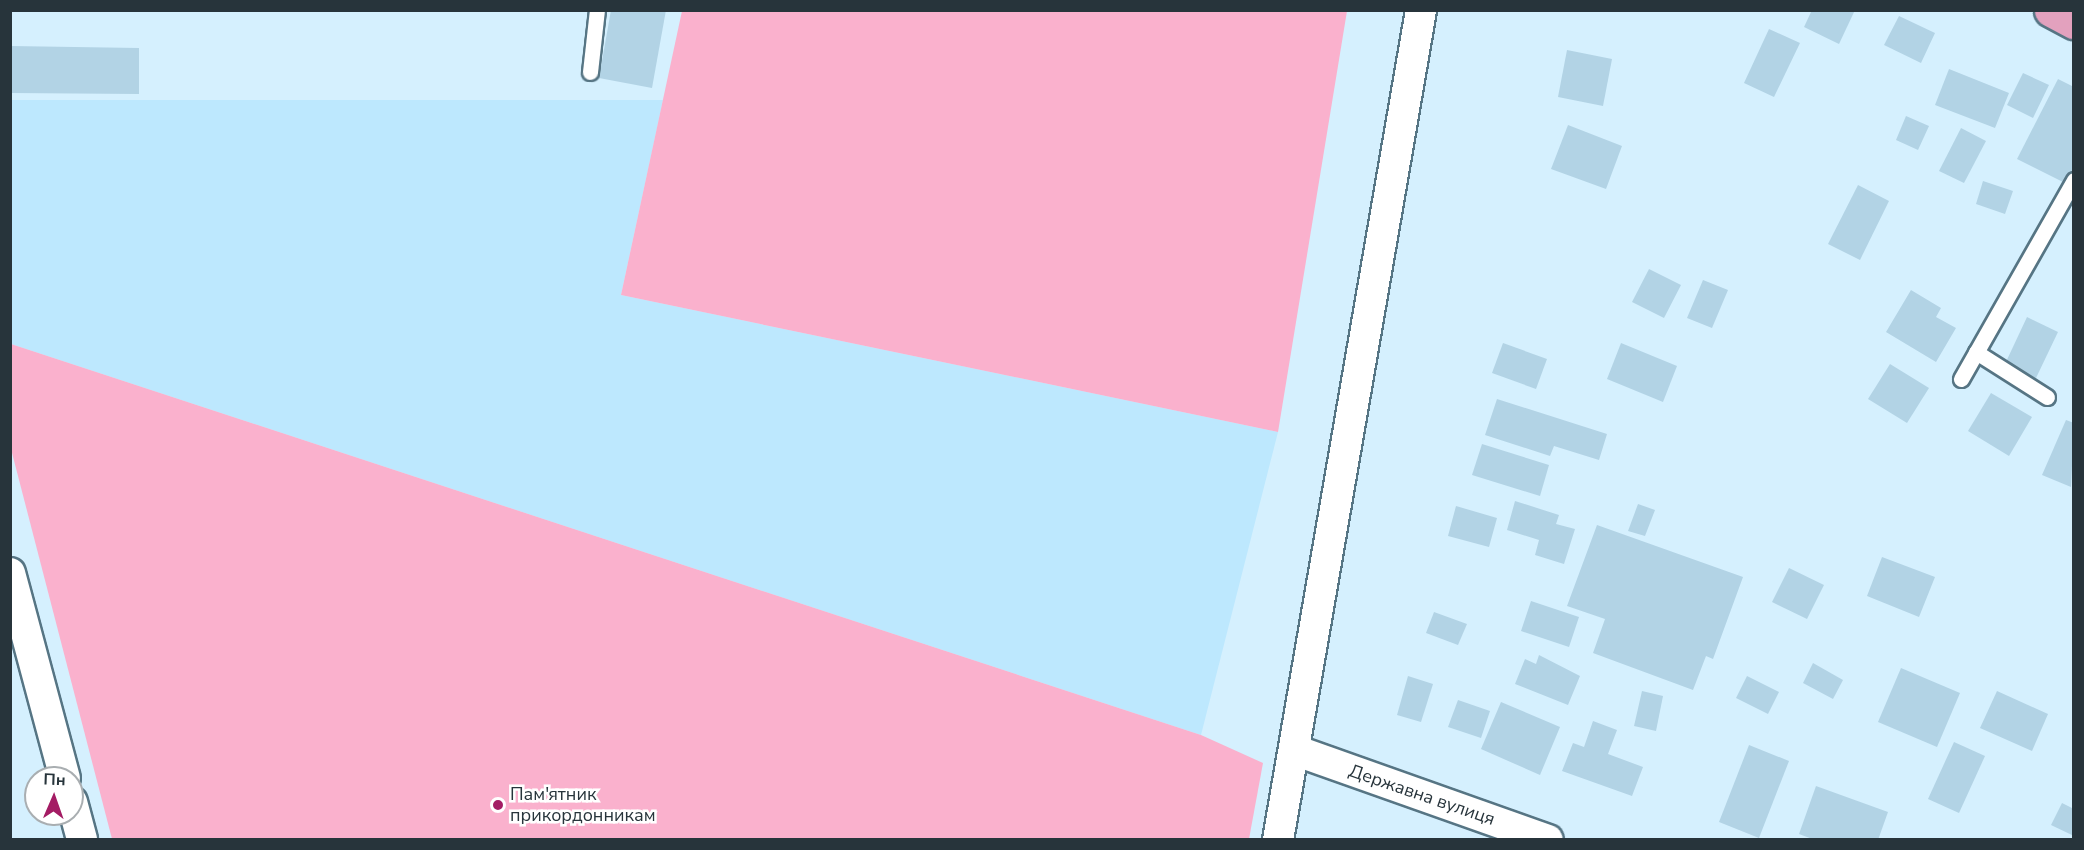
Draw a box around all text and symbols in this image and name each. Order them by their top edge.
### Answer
street label: Державна вулиця [1346,760,1498,830]
north arrow [24,766,84,826]
text: Пн [43,769,66,791]
place label: Пам'ятник прикордонникам [510,784,656,826]
marker: Пам'ятник прикордонникам [491,798,505,812]

